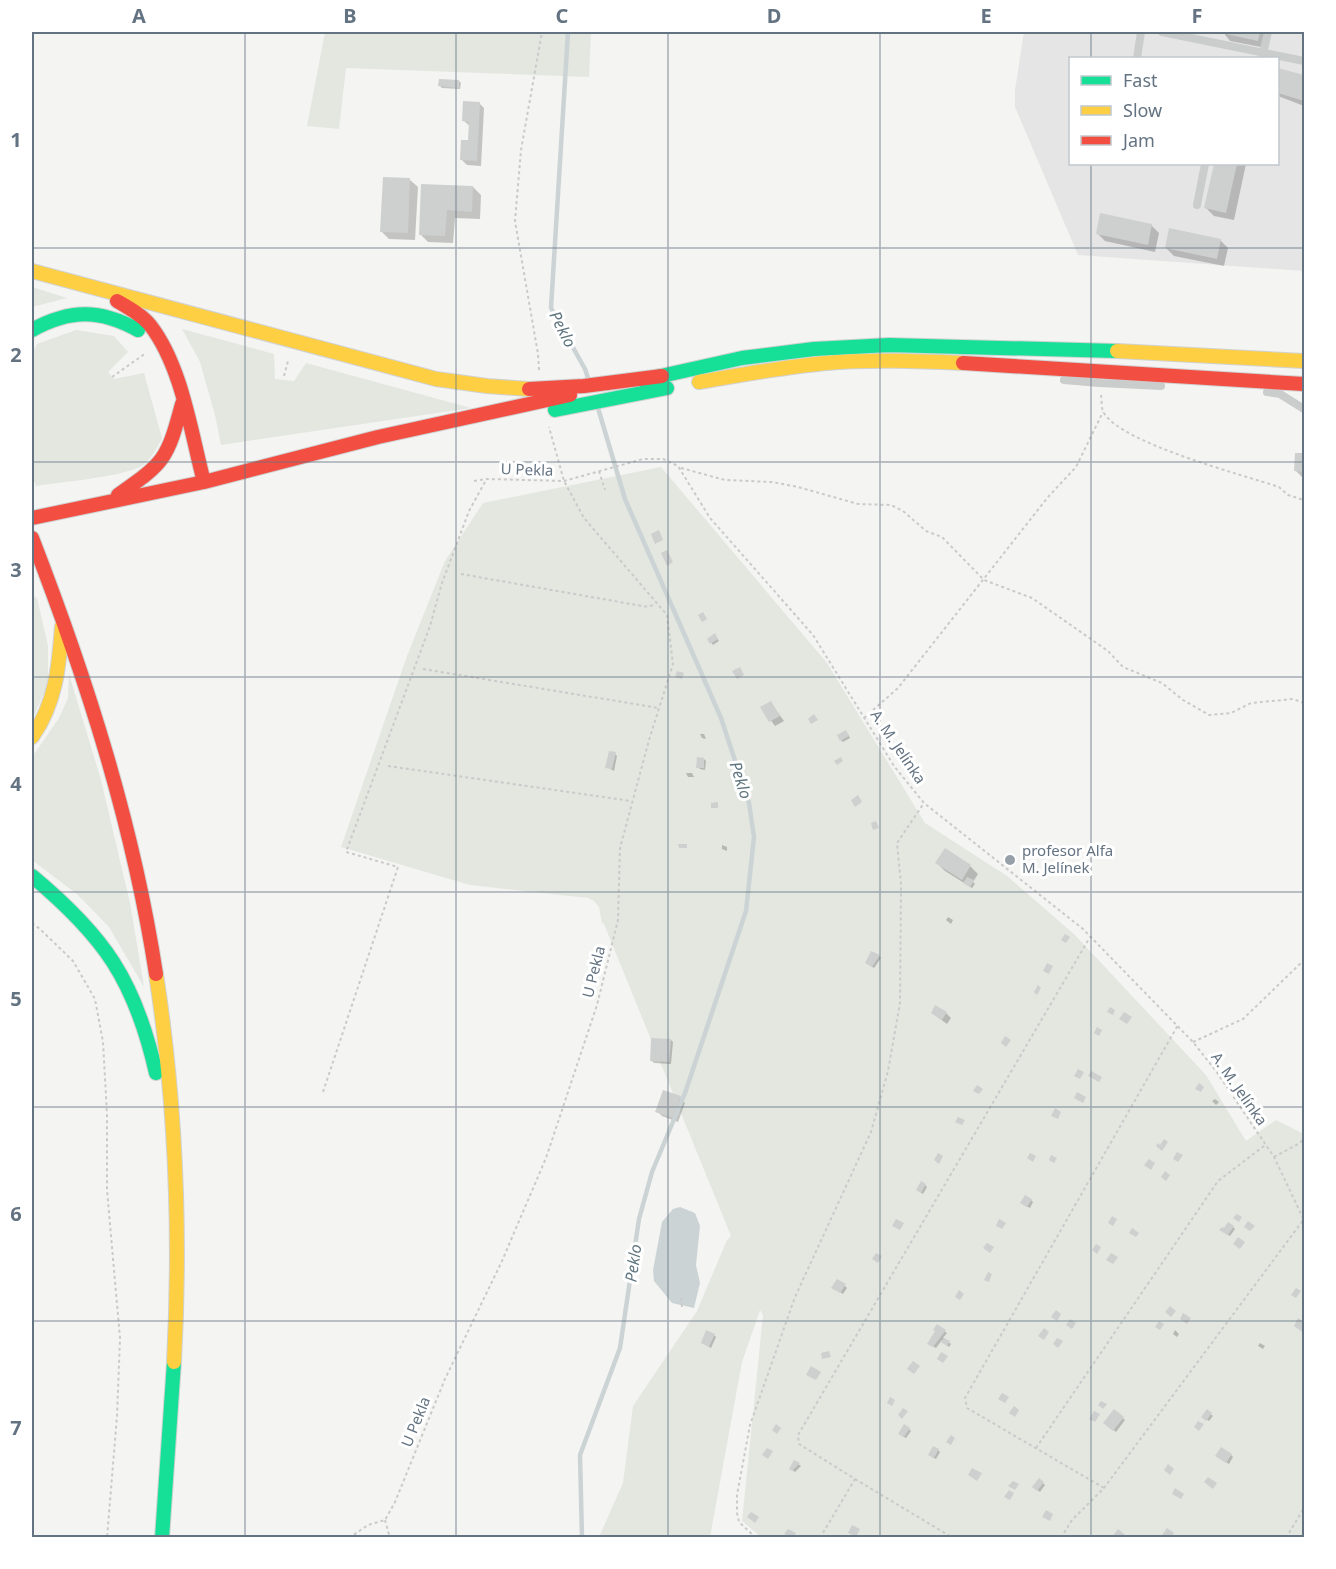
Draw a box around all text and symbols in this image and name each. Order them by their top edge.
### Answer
text: A [132,2,146,29]
text: B [343,2,357,29]
text: C [556,2,569,29]
text: D [767,2,781,29]
text: E [980,2,992,29]
text: F [1192,2,1202,29]
legend [1069,57,1279,165]
text: Fast [1123,68,1158,92]
text: Slow [1123,98,1162,122]
text: 1 [10,126,22,153]
text: Jam [1121,128,1155,152]
water label: Peklo [545,307,581,351]
text: 2 [10,341,22,368]
street label: U Pekla [500,458,554,480]
text: 3 [10,556,22,583]
street label: A. M. Jelínka [867,706,931,787]
water label: Peklo [725,758,757,802]
text: 4 [10,770,22,797]
place label: profesor Alfa M. Jelínek [1022,840,1113,877]
marker: profesor Alfa M. Jelínek [1003,853,1017,867]
street label: U Pekla [577,944,609,1000]
text: 5 [10,985,22,1012]
street label: A. M. Jelínka [1207,1048,1272,1129]
text: 6 [10,1200,22,1227]
water label: Peklo [619,1243,647,1283]
street label: U Pekla [396,1393,434,1450]
text: 7 [10,1414,22,1441]

